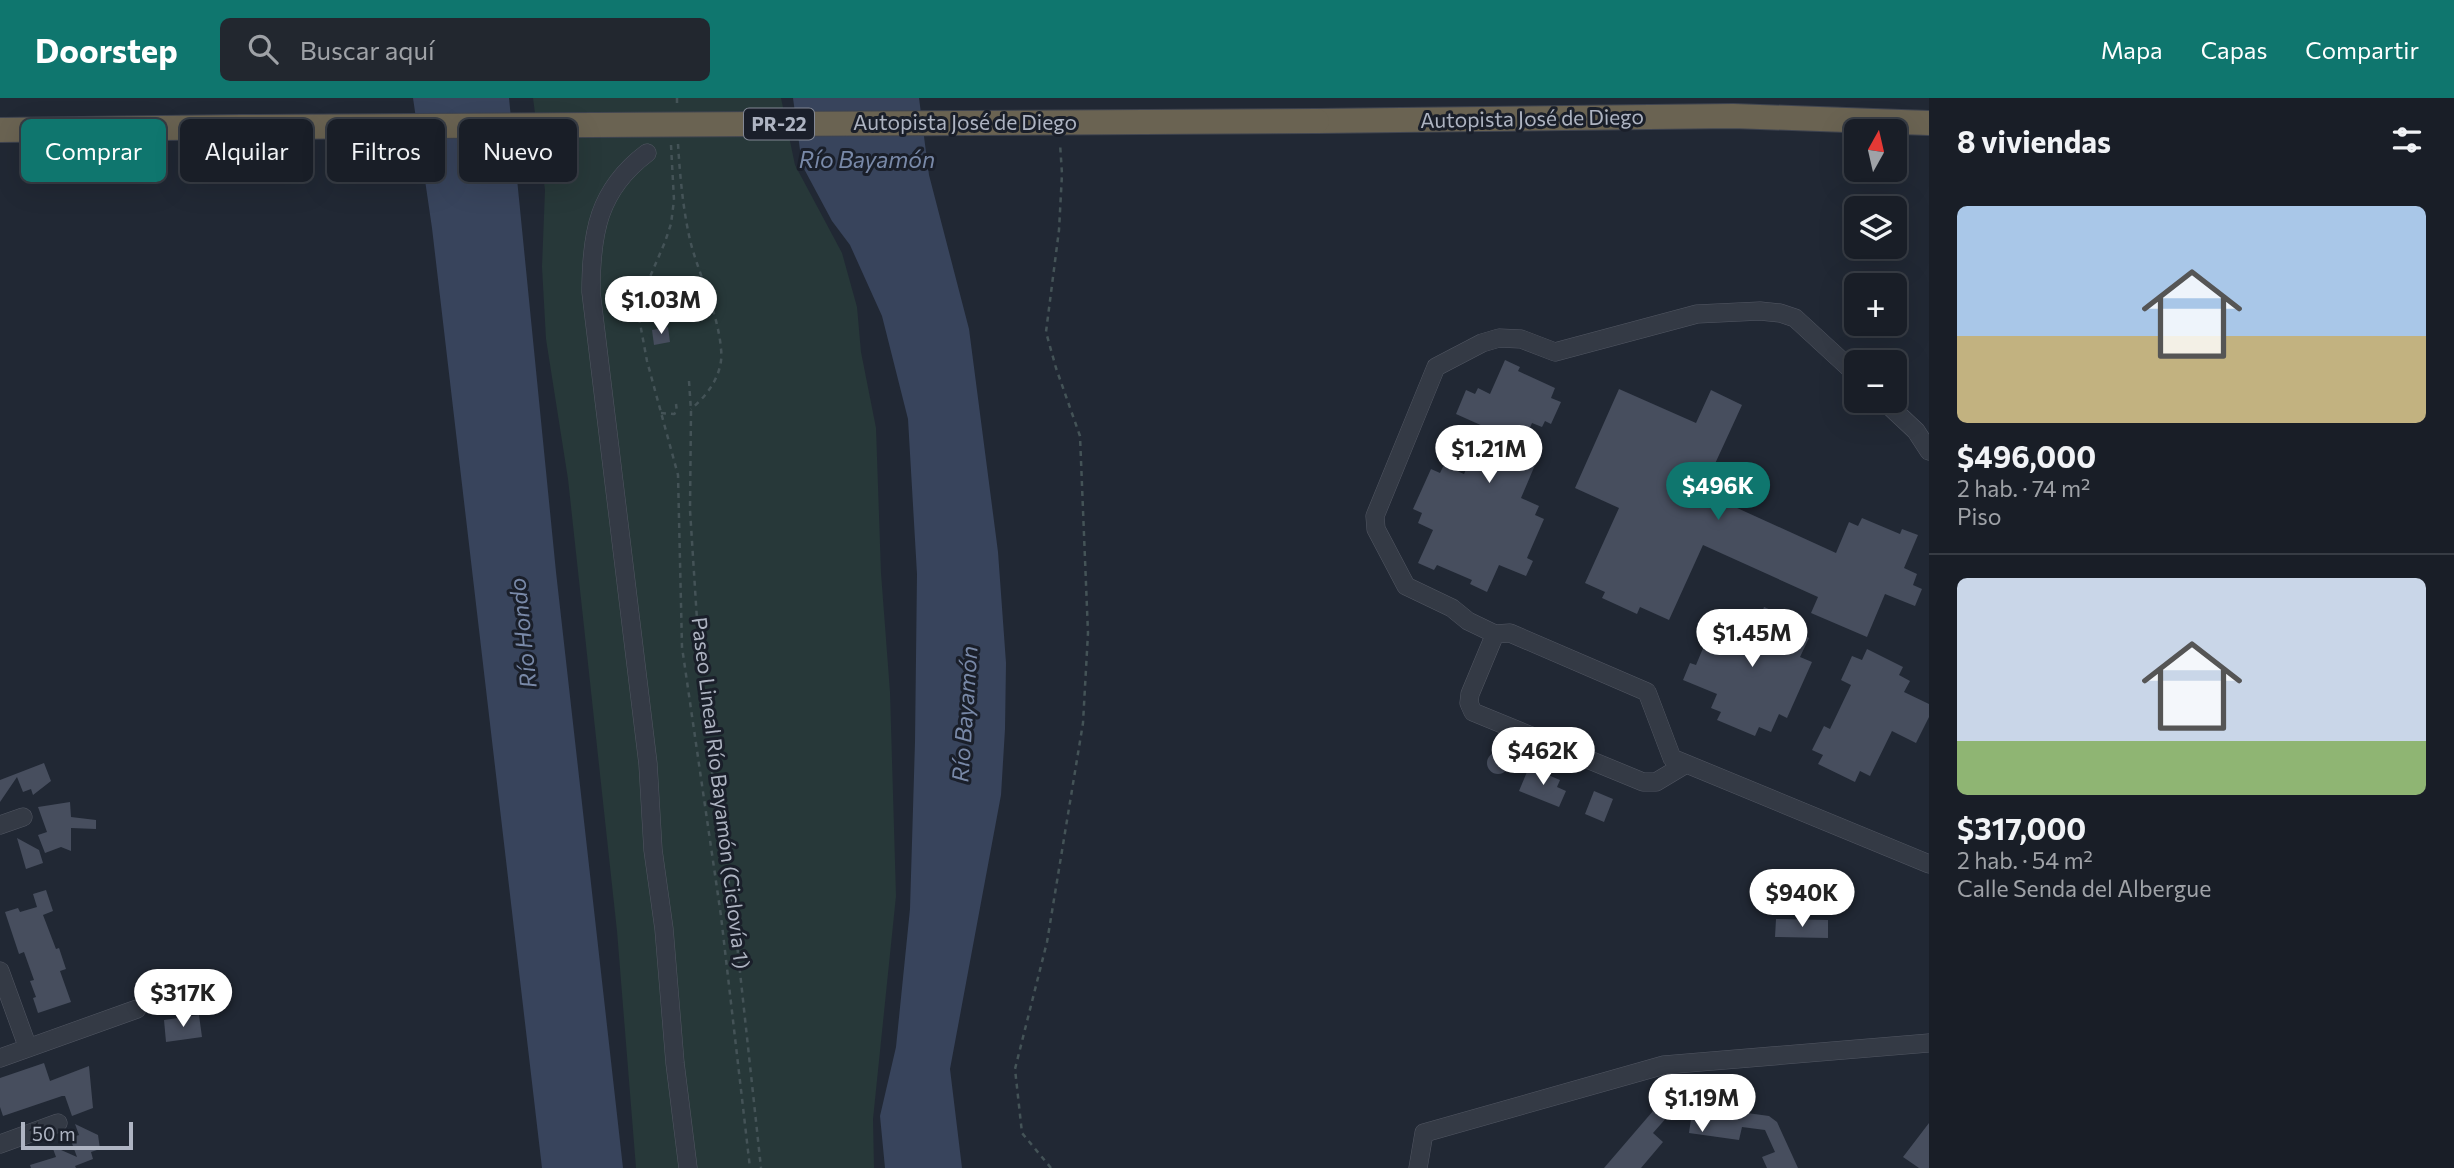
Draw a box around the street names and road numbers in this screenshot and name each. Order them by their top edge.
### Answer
street label: Autopista José de Diego [1420,103,1644,132]
road number: PR-22 [744,108,814,140]
street label: Autopista José de Diego [853,109,1077,134]
street label: Paseo Lineal Río Bayamón (Ciclovía 1) [687,615,755,970]

